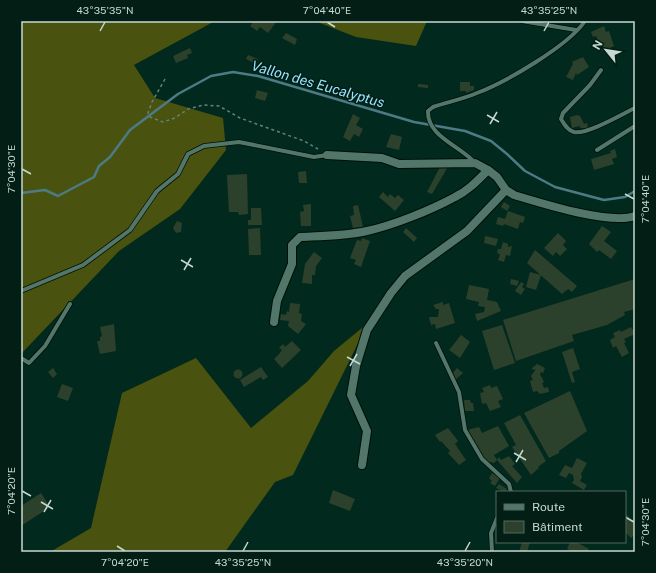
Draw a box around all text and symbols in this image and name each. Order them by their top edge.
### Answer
text: 43°35'35"N [77,4,133,16]
text: 7°04'40"E [303,4,351,16]
text: 43°35'25"N [521,4,577,16]
north arrow [586,30,626,70]
text: N [590,38,605,52]
water label: Vallon des Eucalyptus [250,57,386,111]
text: 7°04'30"E [5,145,17,193]
text: 7°04'40"E [639,175,651,223]
text: 7°04'20"E [5,467,17,515]
legend [496,491,626,543]
text: 7°04'30"E [639,498,651,546]
text: Route [532,500,565,514]
text: Bâtiment [532,520,583,534]
text: 7°04'20"E [101,556,149,568]
text: 43°35'25"N [215,556,271,568]
text: 43°35'20"N [437,556,493,568]

